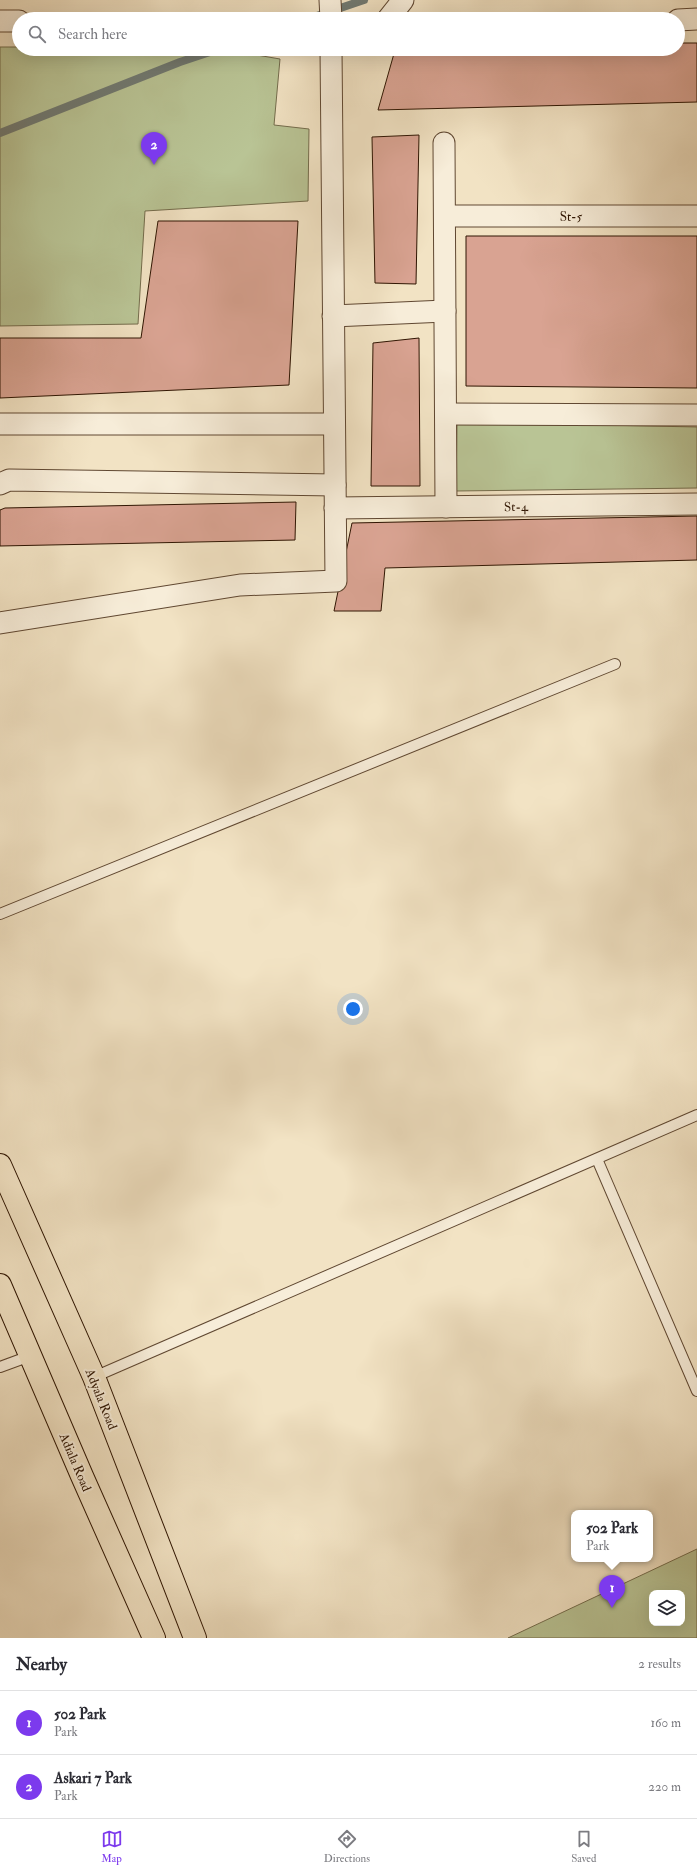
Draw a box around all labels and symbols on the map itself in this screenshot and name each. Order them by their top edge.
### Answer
pin: 2 [141,132,167,165]
street label: St-5 [560,209,583,225]
street label: St-4 [504,499,529,515]
your location [343,999,363,1019]
street label: Adyala Road [80,1366,121,1433]
street label: Adiala Road [55,1430,95,1495]
pin: 1 [599,1575,625,1608]

